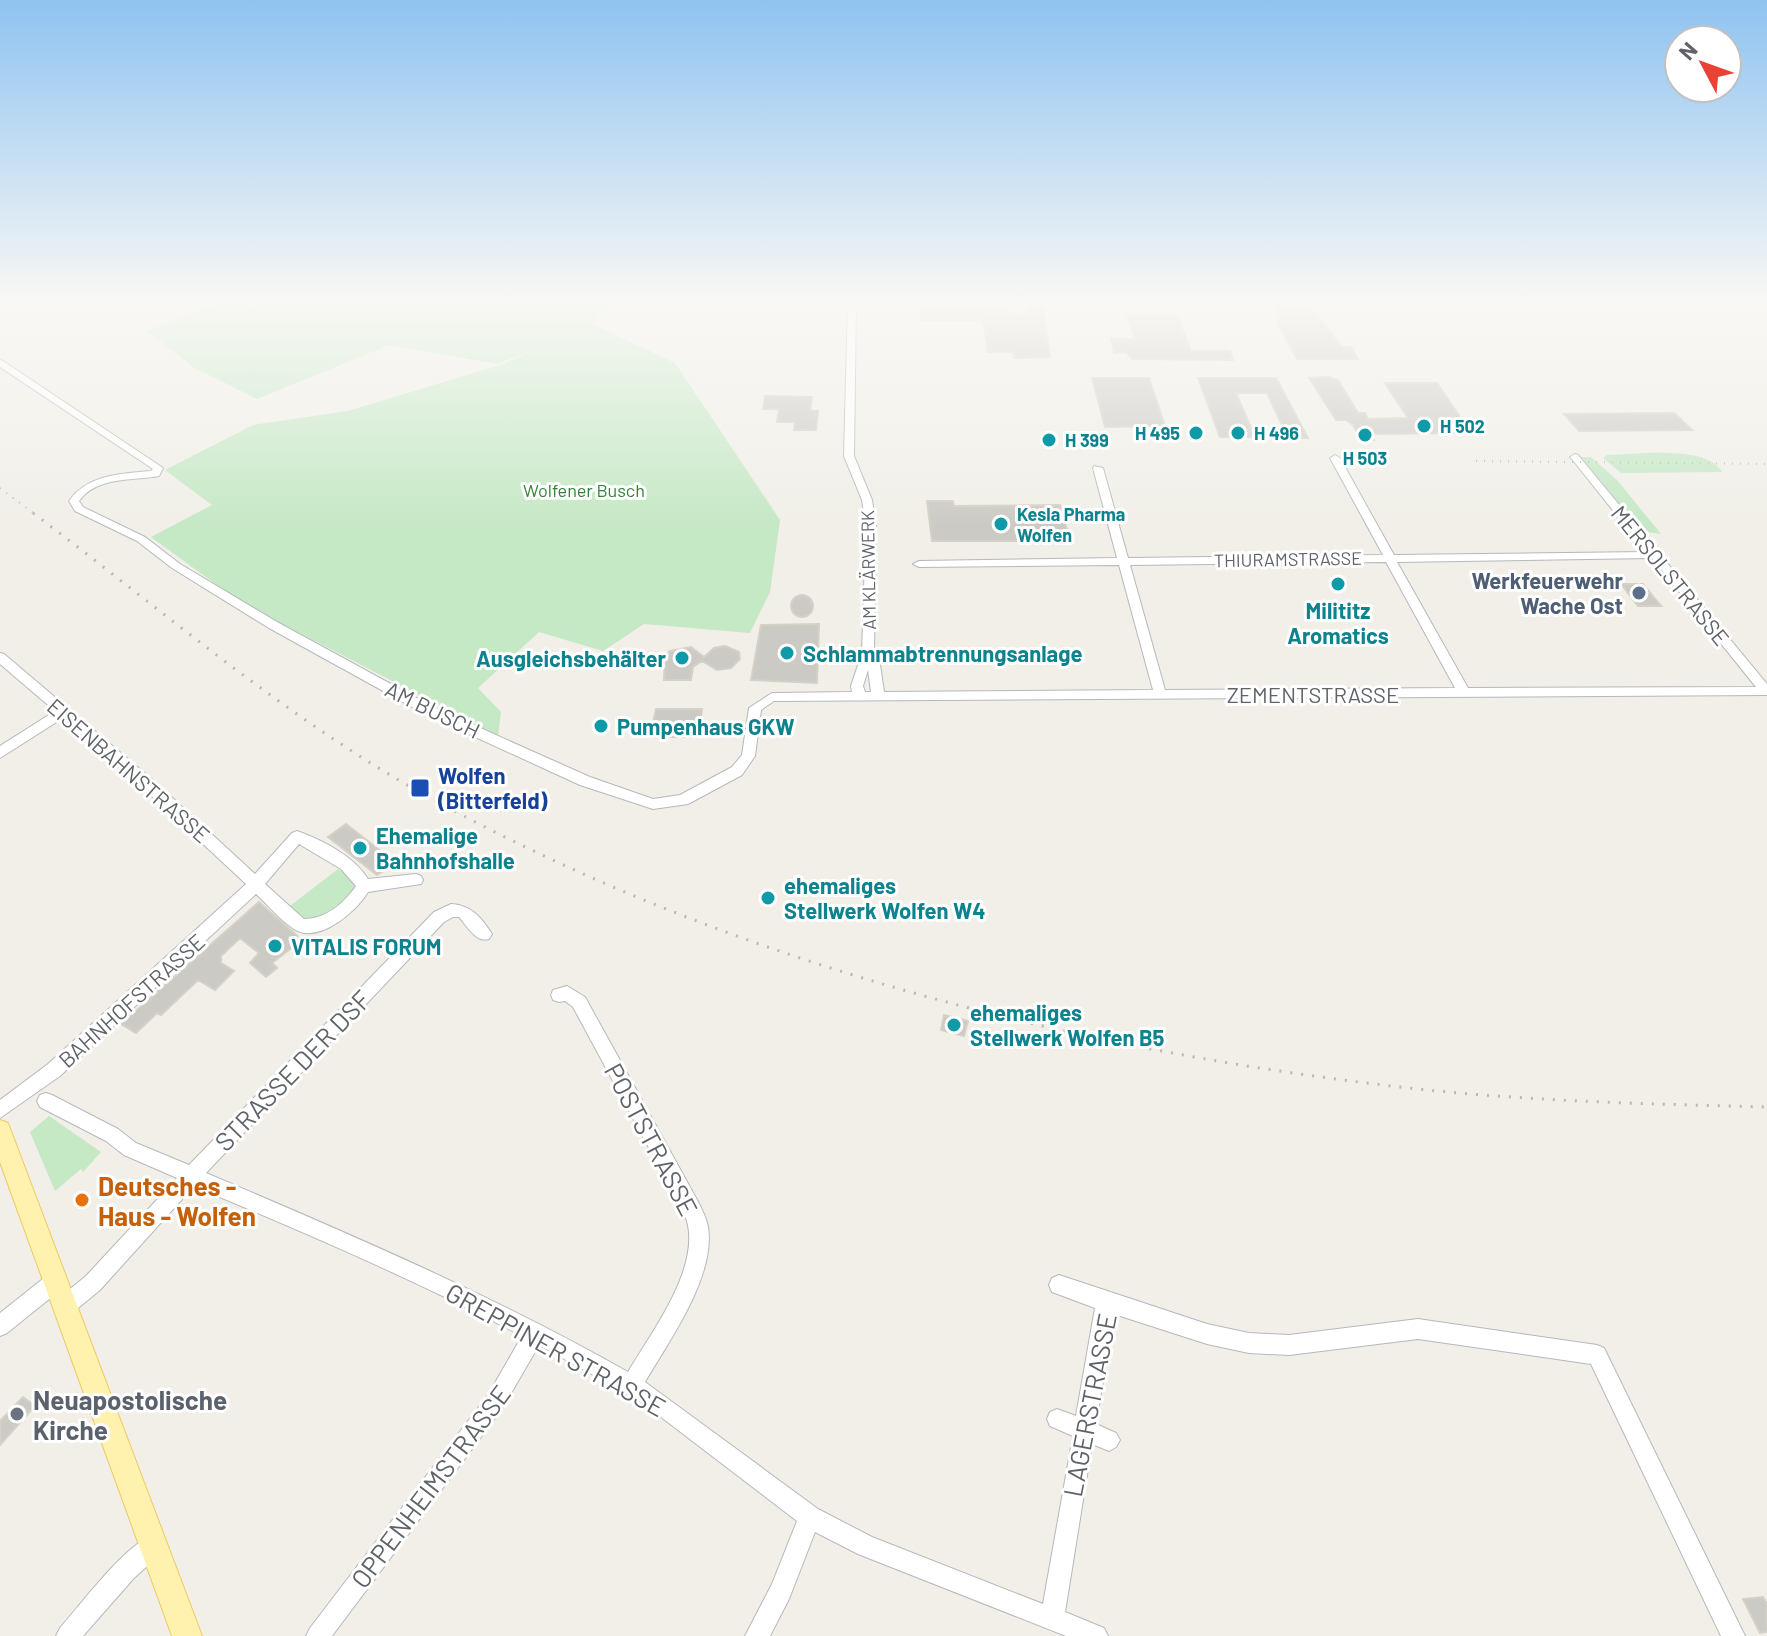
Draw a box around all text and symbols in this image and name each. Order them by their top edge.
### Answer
north arrow [1663,24,1743,104]
text: N [1673,36,1702,64]
place label: H 502 [1440,415,1485,437]
marker: H 502 [1415,417,1433,435]
place label: H 495 [1135,422,1180,444]
place label: H 496 [1254,422,1299,444]
marker: H 495 [1187,424,1205,442]
marker: H 496 [1229,424,1247,442]
marker: H 503 [1356,426,1374,444]
place label: H 399 [1065,429,1109,451]
marker: H 399 [1040,431,1058,449]
place label: H 503 [1343,447,1387,469]
park label: Wolfener Busch [523,479,645,501]
street label: MERSOLSTRASSE [1607,500,1735,650]
place label: Kesla Pharma Wolfen [1017,503,1125,546]
street label: AM KLÄRWERK [856,510,880,630]
marker: Kesla Pharma Wolfen [992,515,1010,533]
street label: THIURAMSTRASSE [1214,547,1362,571]
place label: Werkfeuerwehr Wache Ost [1471,567,1624,618]
marker: Milititz Aromatics [1329,575,1347,593]
marker: Werkfeuerwehr Wache Ost [1630,584,1648,602]
place label: Milititz Aromatics [1287,597,1389,648]
place label: Schlammabtrennungsanlage [803,640,1082,666]
marker: Schlammabtrennungsanlage [778,644,796,662]
place label: Ausgleichsbehälter [476,645,667,671]
marker: Ausgleichsbehälter [673,649,691,667]
street label: AM BUSCH [381,675,485,743]
street label: ZEMENTSTRASSE [1227,681,1399,707]
street label: EISENBAHNSTRASSE [43,692,215,848]
place label: Pumpenhaus GKW [617,713,795,739]
marker: Pumpenhaus GKW [592,717,610,735]
place label: Wolfen (Bitterfeld) [437,762,548,813]
marker: Wolfen (Bitterfeld) [409,777,431,799]
place label: Ehemalige Bahnhofshalle [376,822,515,873]
marker: Ehemalige Bahnhofshalle [351,839,369,857]
place label: ehemaliges Stellwerk Wolfen W4 [784,872,986,923]
marker: ehemaliges Stellwerk Wolfen W4 [759,889,777,907]
street label: BAHNHOFSTRASSE [53,928,209,1072]
place label: VITALIS FORUM [291,933,442,959]
marker: VITALIS FORUM [266,937,284,955]
street label: STRASSE DER DSF [207,983,377,1157]
place label: ehemaliges Stellwerk Wolfen B5 [970,999,1165,1050]
marker: ehemaliges Stellwerk Wolfen B5 [945,1016,963,1034]
street label: POSTSTRASSE [599,1057,705,1221]
place label: Deutsches - Haus - Wolfen [98,1170,256,1231]
marker: Deutsches - Haus - Wolfen [73,1191,91,1209]
street label: GREPPINER STRASSE [441,1276,671,1422]
street label: LAGERSTRASSE [1056,1311,1122,1499]
street label: OPPENHEIMSTRASSE [344,1379,516,1593]
place label: Neuapostolische Kirche [33,1384,227,1445]
marker: Neuapostolische Kirche [8,1405,26,1423]

